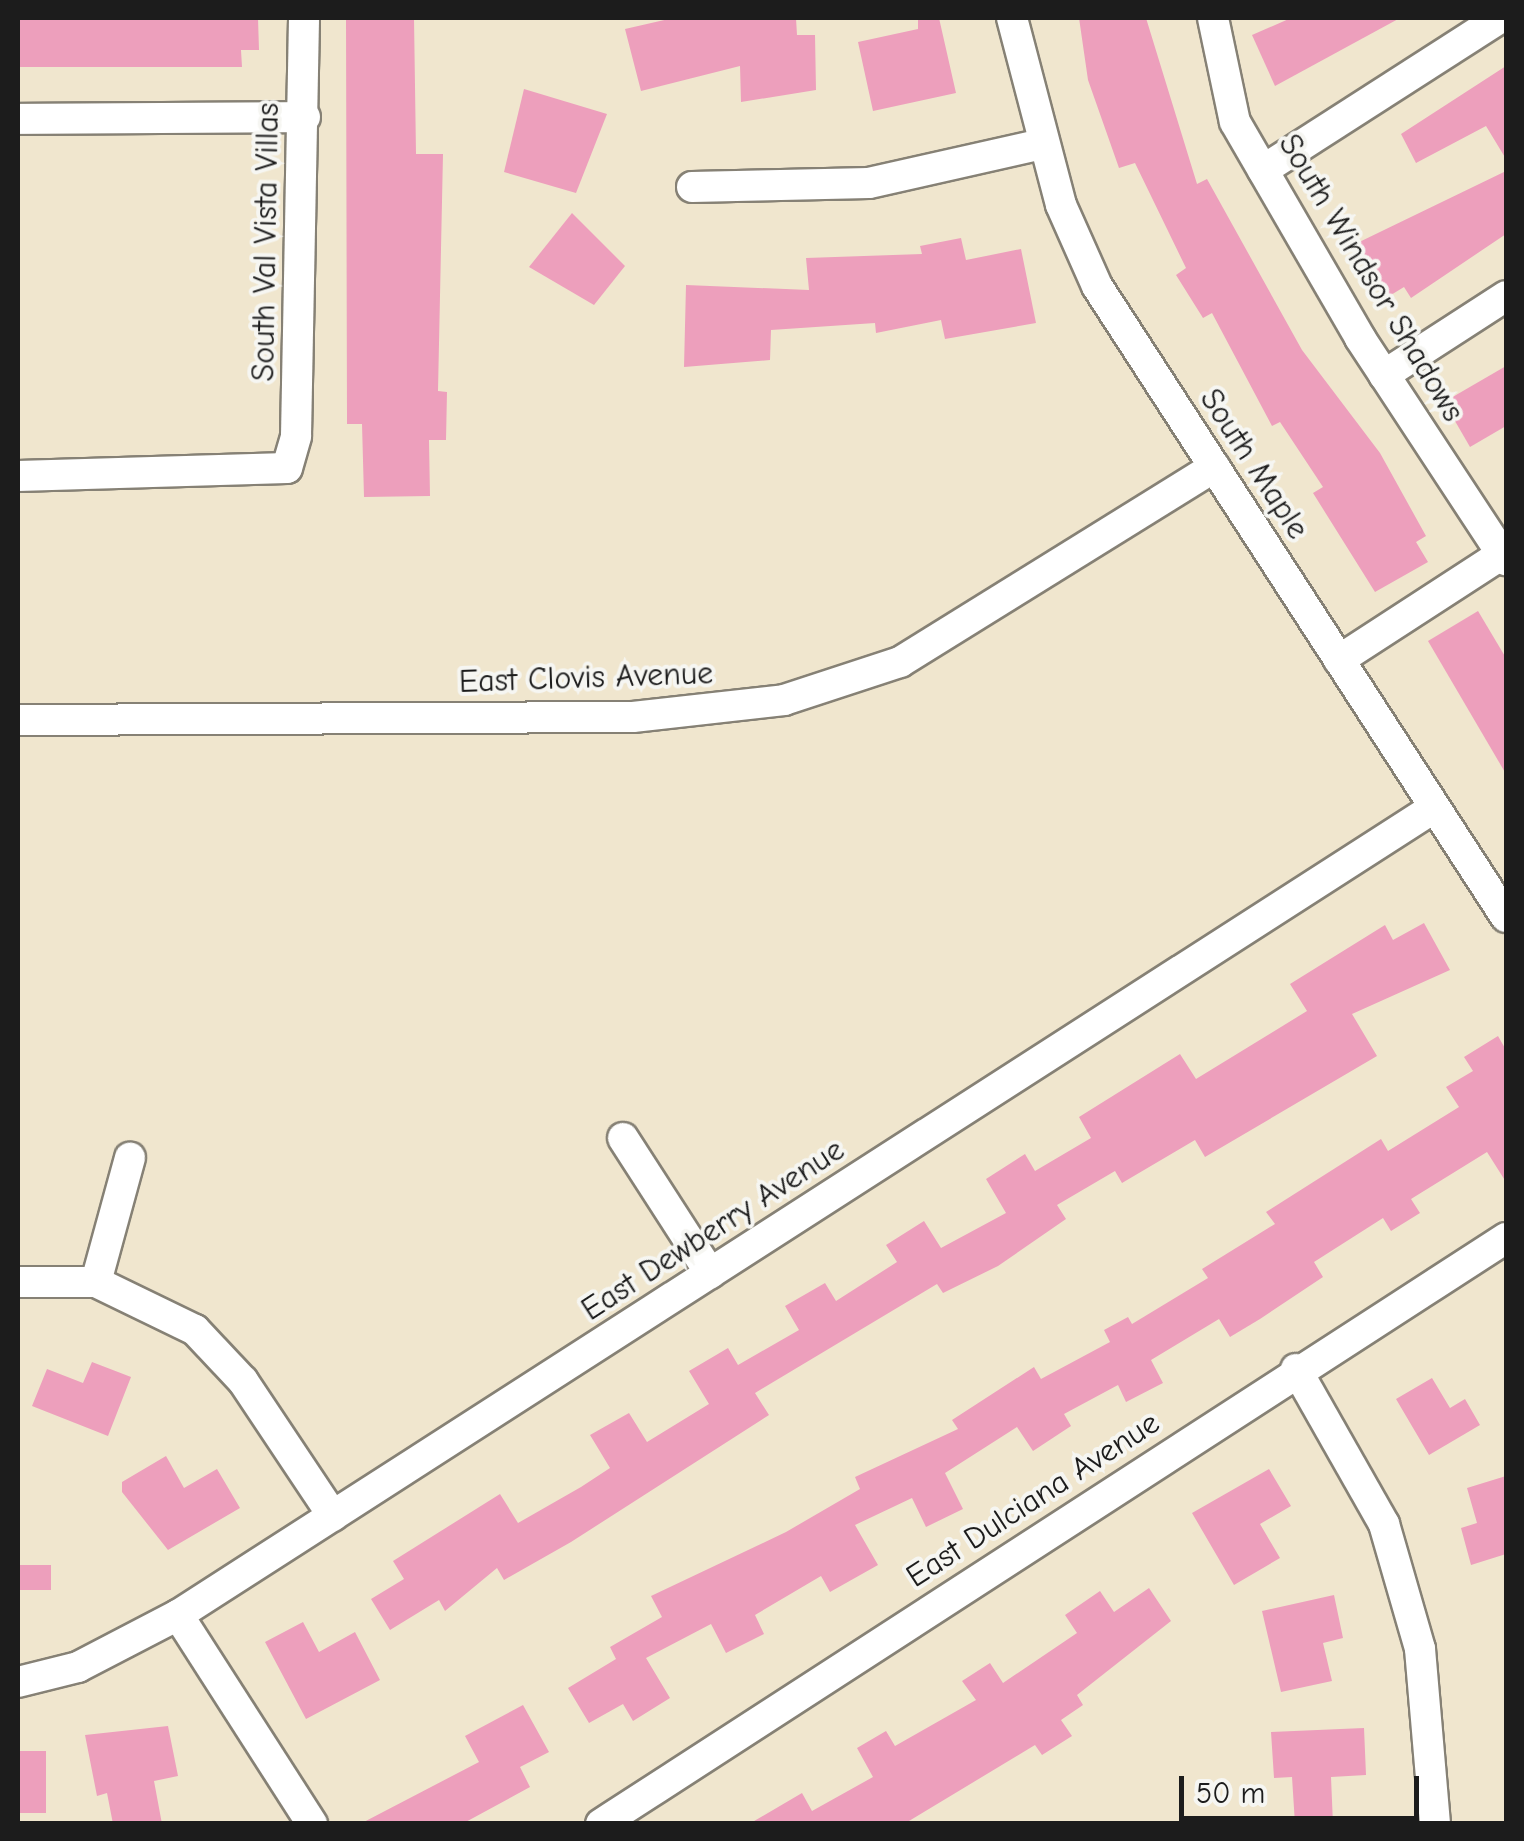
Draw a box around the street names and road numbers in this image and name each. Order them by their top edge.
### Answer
street label: South Val Vista Villas [244,102,288,382]
street label: South Windsor Shadows [1270,127,1472,429]
street label: South Maple [1191,382,1317,546]
street label: East Clovis Avenue [458,654,714,702]
street label: East Dewberry Avenue [575,1131,851,1329]
street label: East Dulciana Avenue [899,1404,1167,1596]

